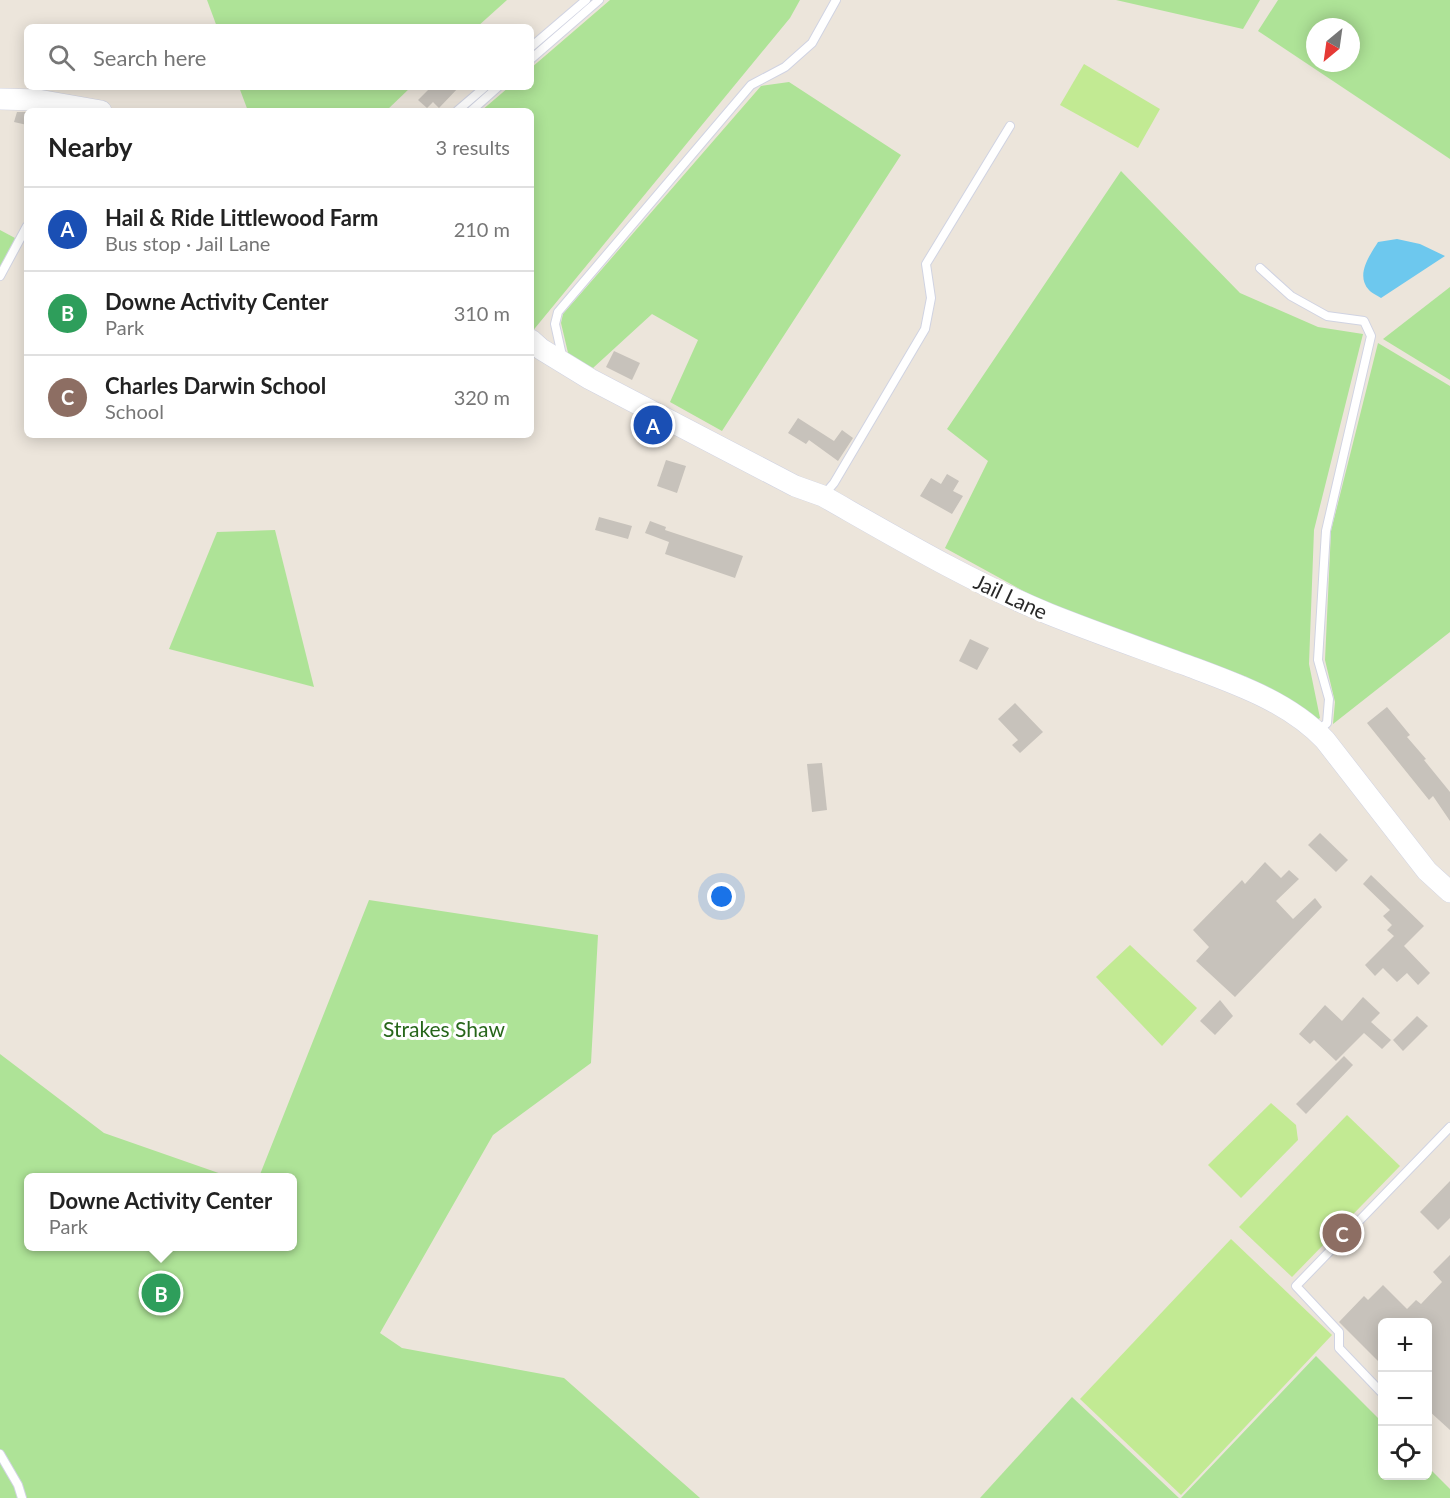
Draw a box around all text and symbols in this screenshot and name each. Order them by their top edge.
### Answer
north arrow [1306,18,1360,72]
search box [24,24,534,90]
icon: search [45,41,78,74]
text: Search here [93,44,206,71]
text: Nearby [48,131,133,163]
text: 3 results [435,135,510,159]
text: Hail & Ride Littlewood Farm [105,204,379,231]
text: A [61,217,74,241]
text: 210 m [454,217,510,241]
text: Bus stop · Jail Lane [105,231,270,255]
text: Downe Activity Center [105,288,328,315]
text: B [61,301,74,325]
text: 310 m [454,301,510,325]
text: Park [105,315,144,339]
text: Charles Darwin School [105,372,326,399]
text: C [61,385,74,409]
text: 320 m [454,385,510,409]
text: School [105,399,164,423]
pin: A [634,402,672,448]
street label: Jail Lane [970,568,1052,624]
your location [707,882,736,911]
park label: Strakes Shaw [383,1016,505,1041]
popup [24,1173,297,1251]
text: Downe Activity Center [49,1187,272,1214]
pin: C [1322,1210,1362,1256]
text: Park [49,1214,88,1238]
pin: B [142,1270,180,1316]
map controls [1378,1318,1432,1480]
button: + [1378,1318,1432,1372]
button: − [1378,1372,1432,1426]
button: locate [1378,1426,1432,1480]

